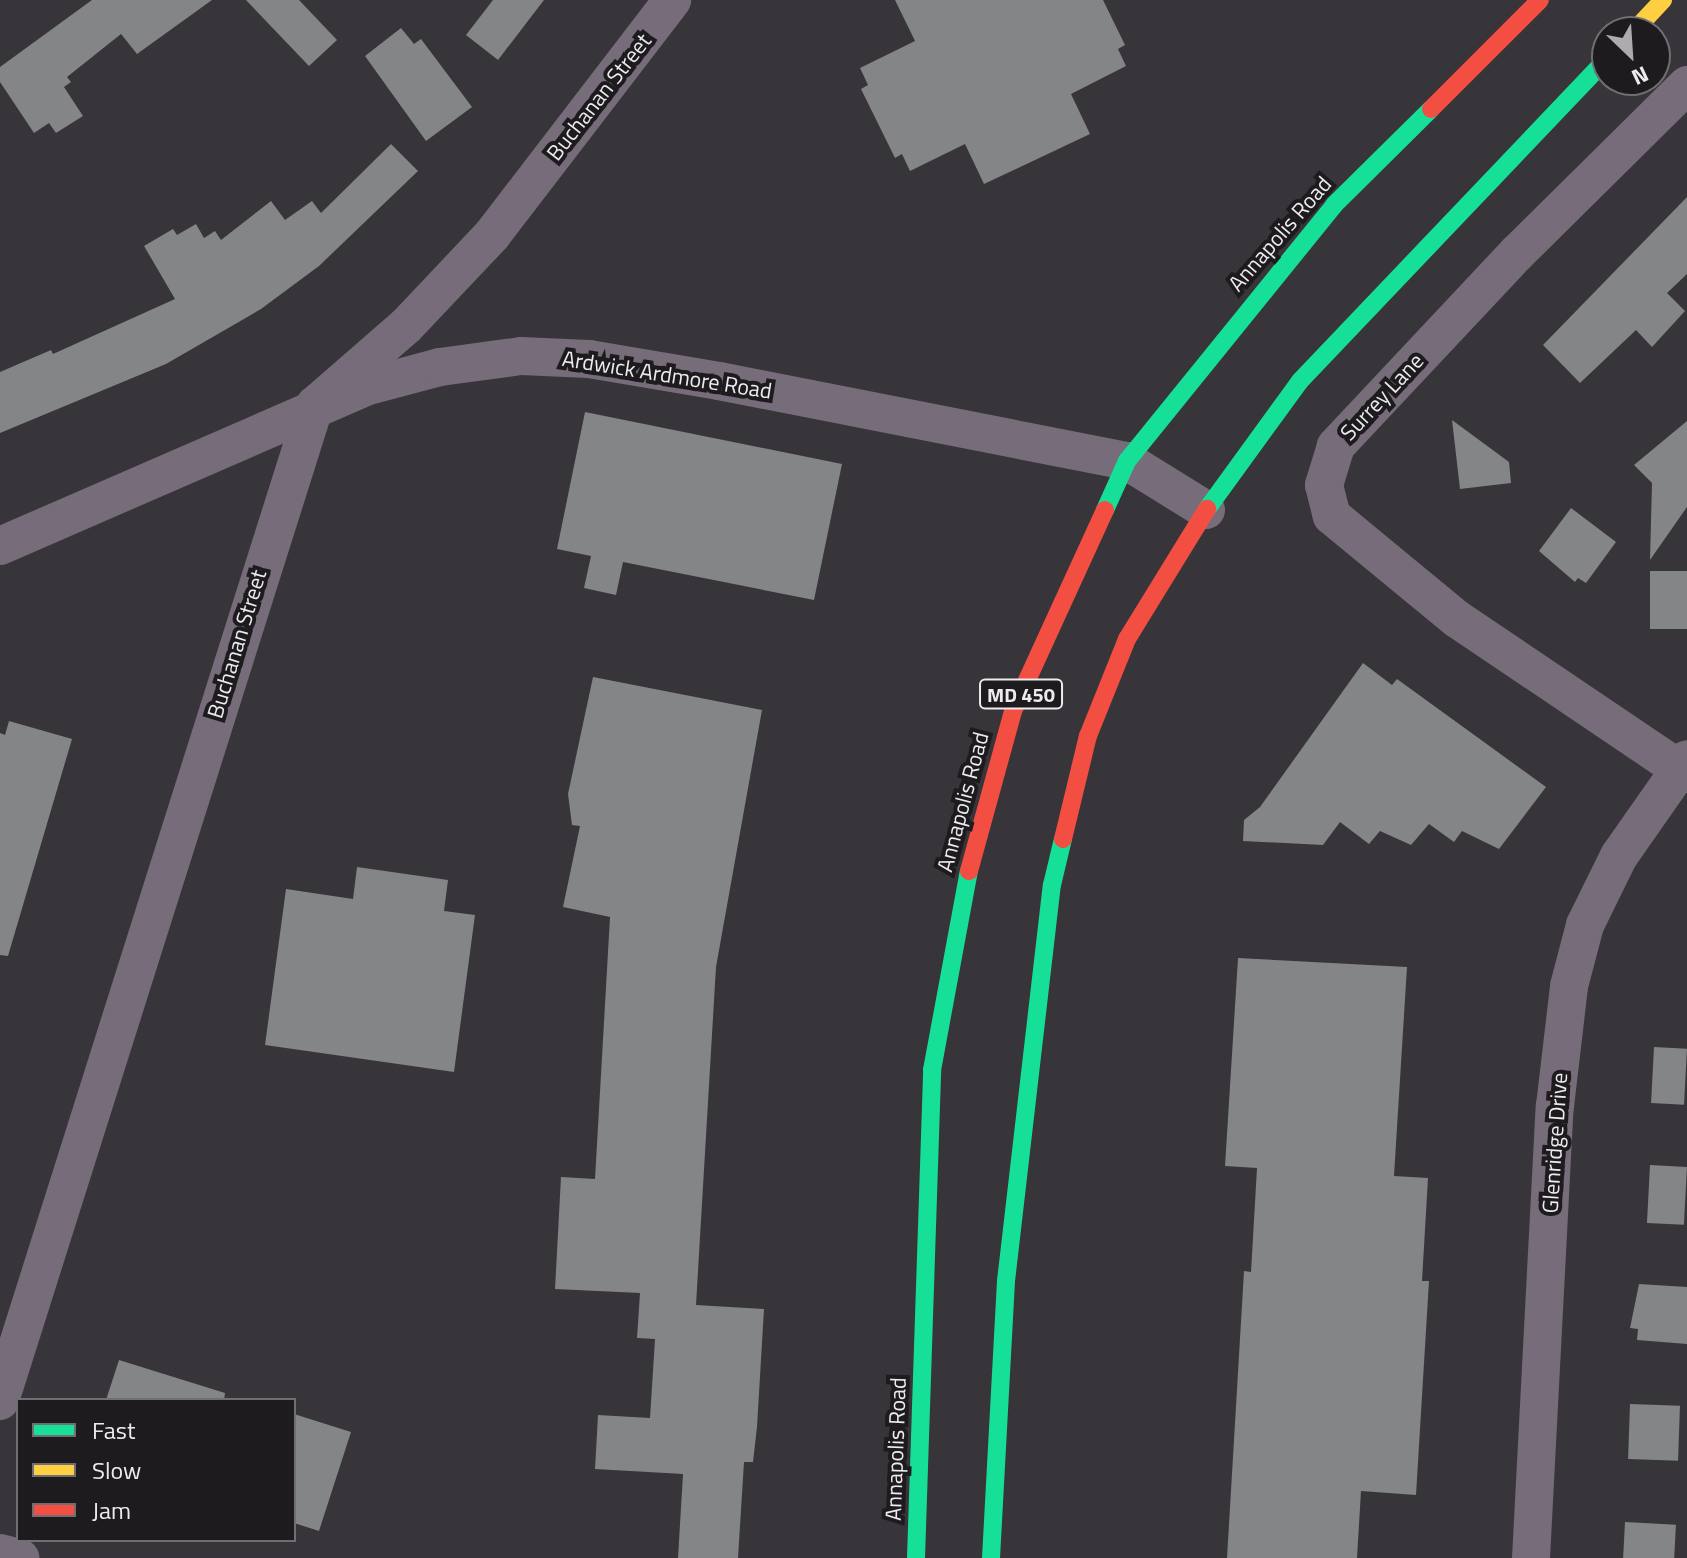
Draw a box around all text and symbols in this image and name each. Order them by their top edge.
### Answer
north arrow [1591,16,1671,96]
street label: Buchanan Street [541,28,657,166]
text: N [1626,57,1654,95]
street label: Annapolis Road [1223,171,1337,297]
street label: Ardwick Ardmore Road [560,345,774,405]
street label: Surrey Lane [1335,348,1429,446]
street label: Buchanan Street [202,567,272,721]
road number: MD 450 [979,678,1063,710]
street label: Annapolis Road [932,729,994,875]
street label: Glenridge Drive [1537,1072,1573,1214]
street label: Annapolis Road [880,1377,912,1521]
legend [16,1398,296,1542]
text: Fast [92,1412,135,1448]
text: Slow [92,1452,141,1488]
text: Jam [92,1492,131,1528]

